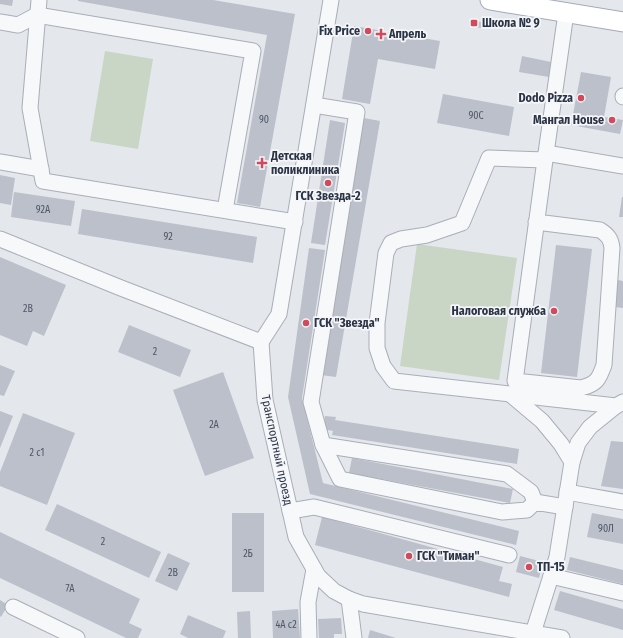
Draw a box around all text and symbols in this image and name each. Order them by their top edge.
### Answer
place label: Школа № 9 [482,16,540,30]
marker: Школа № 9 [469,18,479,28]
place label: Fix Price [319,24,360,38]
marker: Fix Price [363,26,373,36]
place label: Апрель [388,27,427,41]
marker: Апрель [376,29,386,39]
place label: Dodo Pizza [518,91,573,105]
marker: Dodo Pizza [576,93,586,103]
house number: 90С [468,110,484,122]
place label: Мангал House [533,113,604,127]
house number: 90 [259,114,269,126]
marker: Мангал House [607,115,617,125]
place label: Детская поликлиника [270,149,339,177]
marker: Детская поликлиника [256,157,268,169]
marker: ГСК Звезда-2 [323,178,333,188]
place label: ГСК Звезда-2 [296,189,361,203]
house number: 92А [36,204,51,216]
house number: 92 [163,231,173,243]
house number: 2В [23,303,33,315]
place label: Налоговая служба [452,304,546,318]
marker: Налоговая служба [549,306,559,316]
place label: ГСК "Звезда" [314,316,380,330]
marker: ГСК "Звезда" [301,318,311,328]
house number: 2 [153,346,158,358]
street label: Транспортный проезд [258,394,296,506]
house number: 2А [209,419,220,431]
house number: 2 с1 [30,447,44,459]
house number: 90Л [598,523,614,535]
house number: 2 [101,536,106,548]
house number: 2Б [243,548,253,560]
place label: ГСК "Тиман" [417,549,480,563]
marker: ГСК "Тиман" [404,551,414,561]
place label: ТП-15 [537,560,565,574]
marker: ТП-15 [524,562,534,572]
house number: 2В [168,567,178,579]
house number: 7А [65,583,75,595]
house number: 4А с2 [275,619,297,631]

